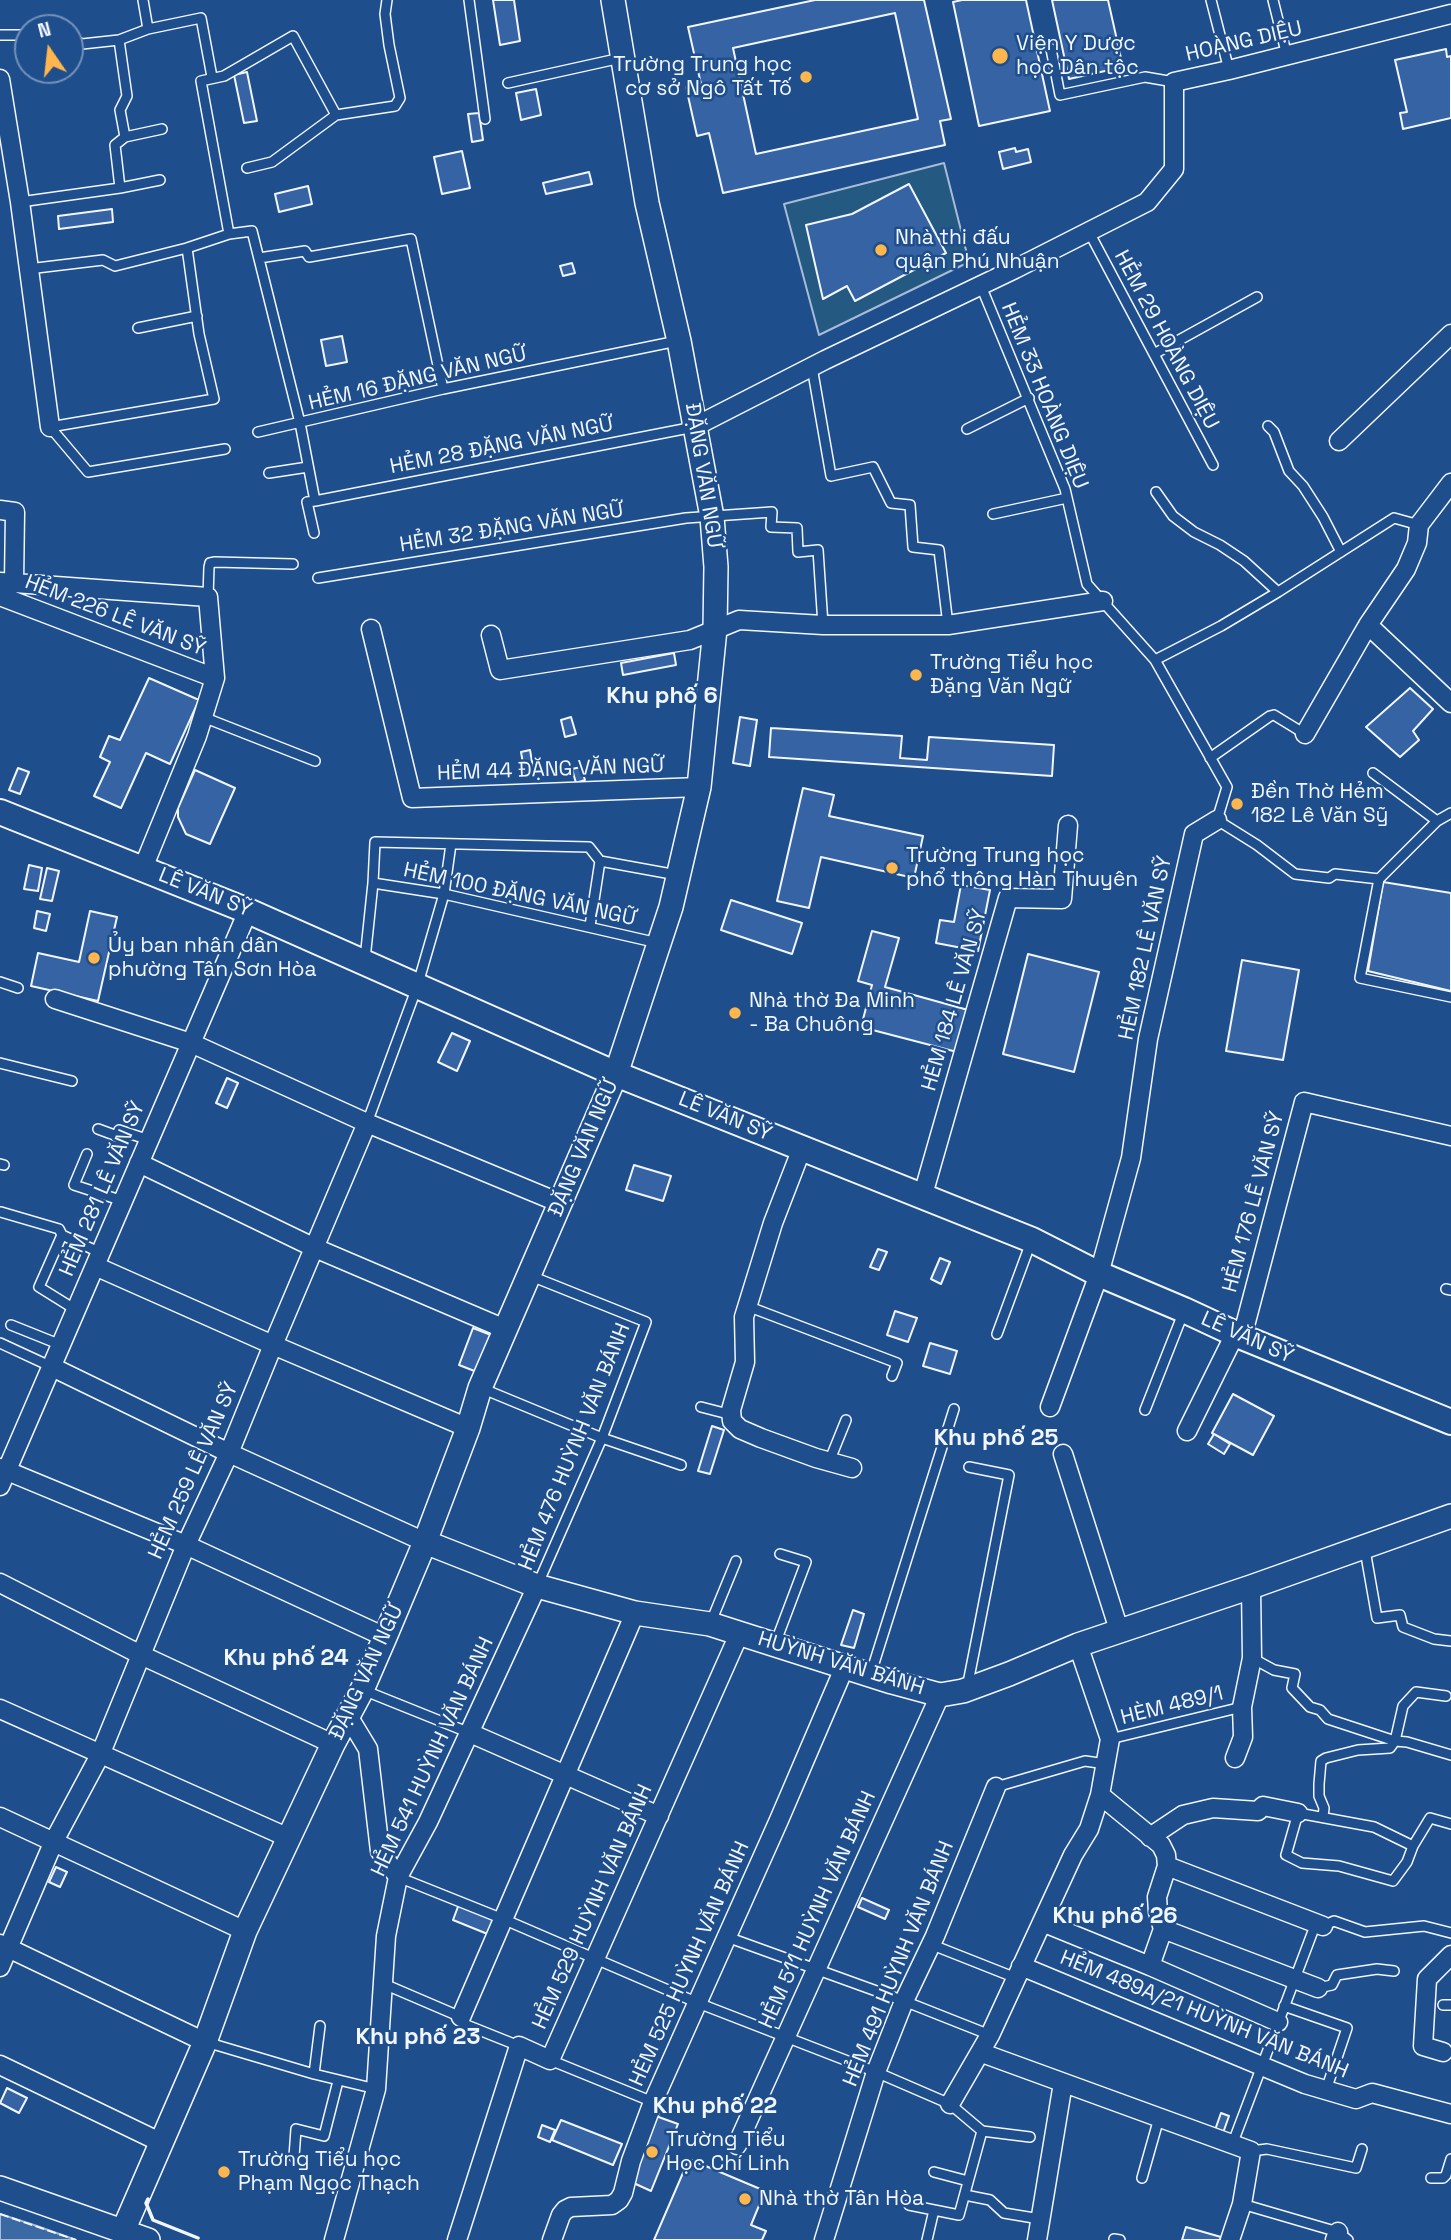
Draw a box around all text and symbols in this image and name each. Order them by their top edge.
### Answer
north arrow [14,14,84,84]
text: N [35,16,53,44]
street label: HOÀNG DIỆU [1183,16,1305,68]
place label: Viện Y Dược học Dân tộc [1016,31,1139,81]
marker: Viện Y Dược học Dân tộc [990,46,1010,66]
place label: Trường Trung học cơ sở Ngô Tất Tố [613,52,792,102]
marker: Trường Trung học cơ sở Ngô Tất Tố [798,69,814,85]
place label: Nhà thi đấu quận Phú Nhuận [895,225,1060,275]
marker: Nhà thi đấu quận Phú Nhuận [873,242,889,258]
street label: HẺM 29 HOÀNG DIỆU [1108,246,1224,434]
street label: HẺM 33 HOÀNG DIỆU [995,299,1093,493]
street label: HẺM 16 ĐẶNG VĂN NGỮ [306,342,530,416]
street label: ĐẶNG VĂN NGỮ [679,401,727,551]
street label: HẺM 28 ĐẶNG VĂN NGỮ [388,412,616,480]
street label: HẺM 32 ĐẶNG VĂN NGỮ [398,498,626,558]
street label: HẺM 226 LÊ VĂN SỸ [21,570,209,662]
place label: Trường Tiểu học Đặng Văn Ngữ [930,650,1093,700]
marker: Trường Tiểu học Đặng Văn Ngữ [908,667,924,683]
district label: Khu phố 6 [606,683,718,711]
street label: HẺM 44 ĐẶNG VĂN NGỮ [437,753,665,787]
place label: Đền Thờ Hẻm 182 Lê Văn Sỹ [1251,779,1388,829]
marker: Đền Thờ Hẻm 182 Lê Văn Sỹ [1229,796,1245,812]
place label: Trường Trung học phổ thông Hàn Thuyên [906,843,1138,893]
street label: HẺM 182 LÊ VĂN SỸ [1114,854,1178,1042]
street label: HẺM 100 ĐẶNG VĂN NGỮ [401,858,639,932]
marker: Trường Trung học phổ thông Hàn Thuyên [884,860,900,876]
street label: LÊ VĂN SỸ [155,863,255,923]
street label: HẺM 184 LÊ VĂN SỸ [917,906,993,1094]
place label: Ủy ban nhân dân phường Tân Sơn Hòa [108,933,317,983]
marker: Ủy ban nhân dân phường Tân Sơn Hòa [86,950,102,966]
place label: Nhà thờ Đa Minh - Ba Chuông [749,988,915,1038]
marker: Nhà thờ Đa Minh - Ba Chuông [727,1005,743,1021]
street label: ĐẶNG VĂN NGỮ [544,1075,624,1221]
street label: LÊ VĂN SỸ [675,1087,775,1147]
street label: HẺM 281 LÊ VĂN SỸ [55,1098,151,1280]
street label: HẺM 176 LÊ VĂN SỸ [1218,1109,1290,1295]
street label: LÊ VĂN SỸ [1197,1306,1297,1370]
street label: HẺM 476 HUỲNH VĂN BÁNH [514,1320,636,1574]
street label: HẺM 259 LÊ VĂN SỸ [144,1379,244,1563]
district label: Khu phố 25 [934,1425,1058,1453]
street label: ĐẶNG VĂN NGỮ [324,1600,410,1744]
street label: HUỲNH VĂN BÁNH [755,1627,927,1701]
street label: HẺM 541 HUỲNH VĂN BÁNH [366,1633,500,1881]
district label: Khu phố 24 [223,1645,349,1673]
street label: HÈM 489/1 [1118,1681,1226,1731]
street label: HẺM 529 HUỲNH VĂN BÁNH [528,1781,658,2033]
street label: HẺM 511 HUỲNH VĂN BÁNH [754,1787,882,2033]
street label: HẺM 525 HUỲNH VĂN BÁNH [625,1838,755,2090]
street label: HẺM 491 HUỲNH VĂN BÁNH [838,1838,960,2090]
district label: Khu phố 26 [1052,1903,1178,1931]
street label: HẺM 489A/21 HUỲNH VĂN BÁNH [1056,1945,1352,2085]
district label: Khu phố 23 [356,2024,480,2052]
district label: Khu phố 22 [653,2093,777,2121]
place label: Trường Tiểu Học Chí Linh [666,2127,790,2177]
marker: Trường Tiểu Học Chí Linh [644,2144,660,2160]
place label: Trường Tiểu học Phạm Ngọc Thạch [238,2147,420,2197]
marker: Trường Tiểu học Phạm Ngọc Thạch [216,2164,232,2180]
place label: Nhà thờ Tân Hòa [759,2186,924,2212]
marker: Nhà thờ Tân Hòa [737,2191,753,2207]

